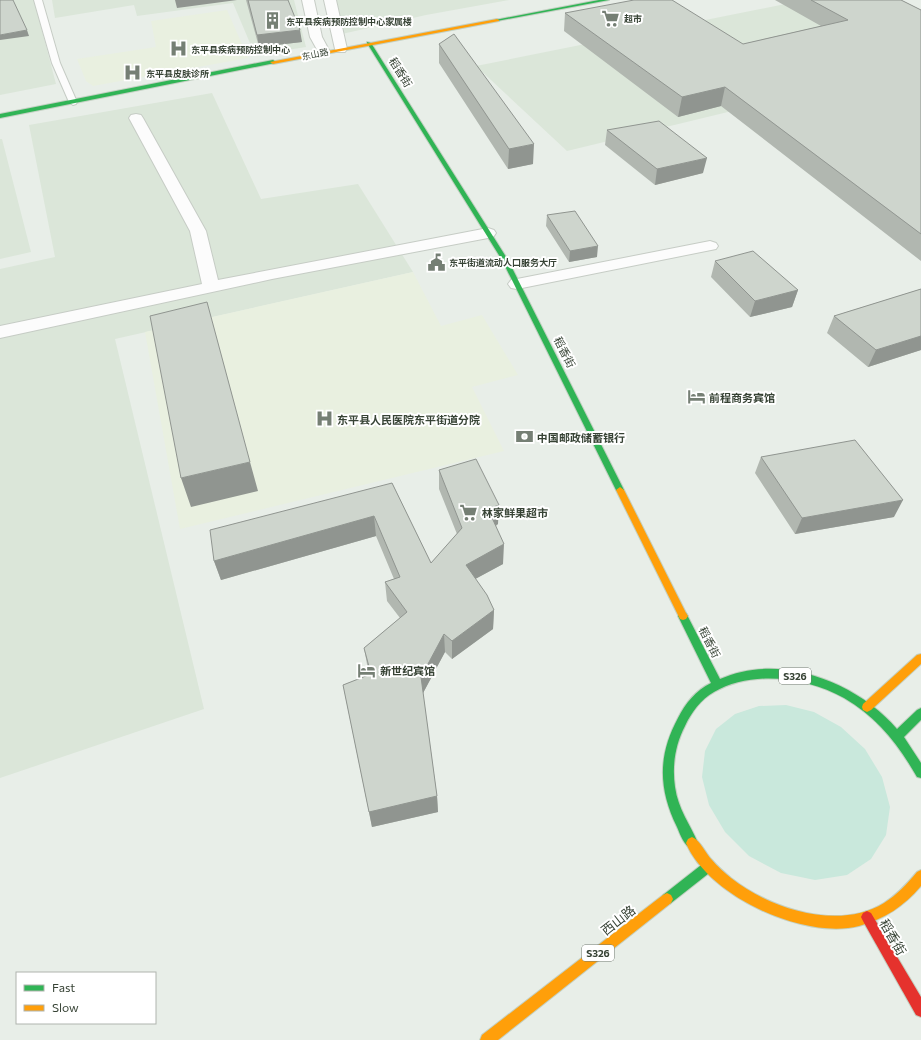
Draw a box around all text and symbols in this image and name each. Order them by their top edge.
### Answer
supermarket icon: 超市 [601,8,621,28]
building icon: 东平县疾病预防控制中心家属楼 [263,11,283,31]
place label: 超市 [624,13,642,24]
place label: 东平县疾病预防控制中心家属楼 [286,16,412,27]
hospital icon: 东平县疾病预防控制中心 [168,39,188,59]
place label: 东平县疾病预防控制中心 [191,44,290,55]
street label: 东山路 [301,46,329,62]
street label: 稻香街 [387,55,415,89]
hospital icon: 东平县皮肤诊所 [123,63,143,83]
place label: 东平县皮肤诊所 [146,68,209,79]
public building icon: 东平街道流动人口服务大厅 [426,252,446,272]
place label: 东平街道流动人口服务大厅 [449,257,557,268]
street label: 稻香街 [552,334,578,370]
hotel icon: 前程商务宾馆 [686,387,706,407]
place label: 前程商务宾馆 [709,391,775,404]
hospital icon: 东平县人民医院东平街道分院 [314,409,334,429]
place label: 东平县人民医院东平街道分院 [337,413,480,426]
bank icon: 中国邮政储蓄银行 [514,427,534,447]
place label: 中国邮政储蓄银行 [537,431,625,444]
supermarket icon: 林家鲜果超市 [459,502,479,522]
place label: 林家鲜果超市 [482,506,548,519]
street label: 稻香街 [697,624,723,660]
hotel icon: 新世纪宾馆 [357,660,377,680]
place label: 新世纪宾馆 [380,664,435,677]
road number: S326 [779,668,811,684]
street label: 西山路 [598,902,638,938]
street label: 稻香街 [876,916,910,958]
road number: S326 [582,945,614,961]
legend [16,972,156,1024]
text: Fast [52,980,75,994]
text: Slow [52,1000,79,1014]

